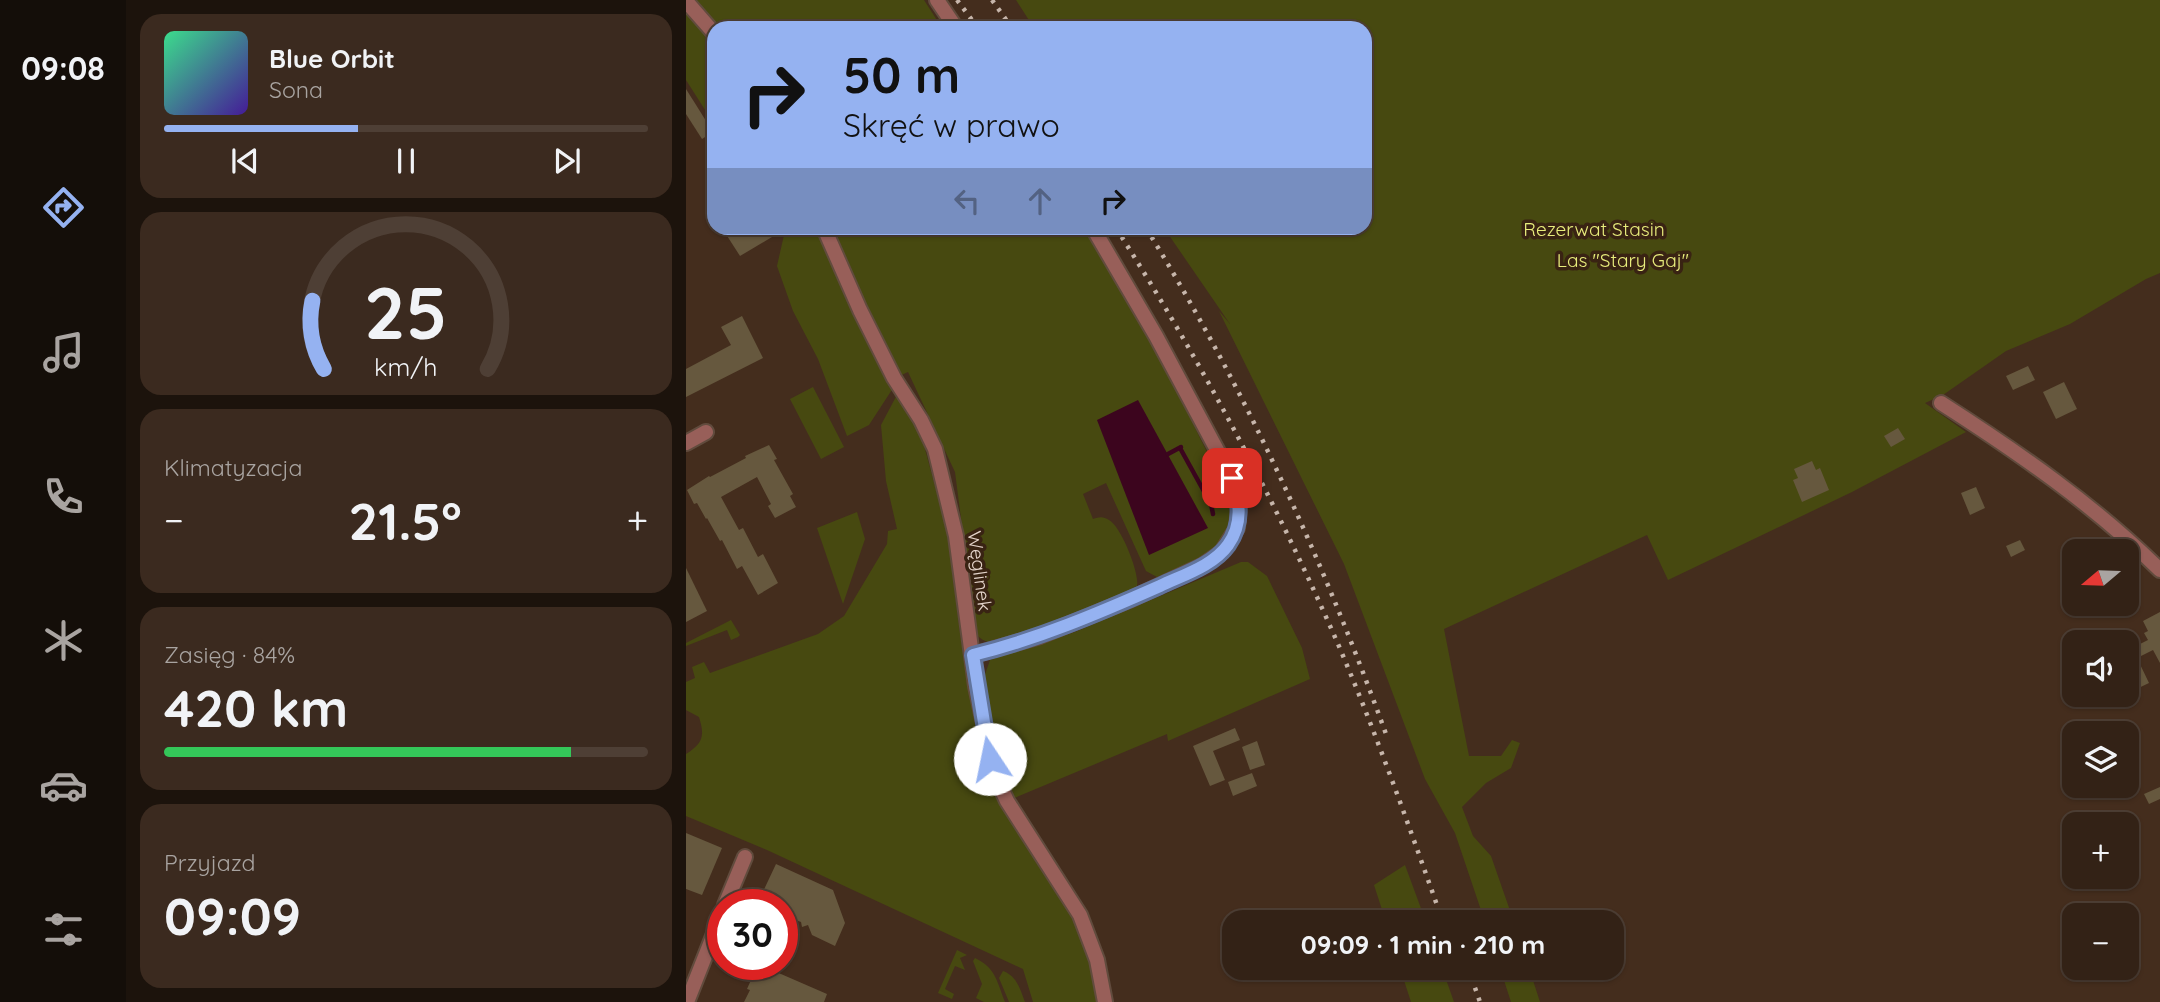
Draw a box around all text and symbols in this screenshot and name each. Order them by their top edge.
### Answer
text: Blue Orbit [269,42,395,75]
text: 50 m [843,44,960,105]
text: 09:08 [21,48,105,88]
icon: right [728,49,819,140]
text: Sona [269,75,323,104]
text: Skręć w prawo [843,105,1060,145]
icon: previous [226,142,264,180]
icon: pause [387,142,425,180]
icon: next [548,142,586,180]
icon: left [948,182,986,220]
icon: ahead [1021,182,1059,220]
icon: right [1094,182,1132,220]
icon: directions [39,183,88,232]
park label: Rezerwat Stasin [1523,217,1665,241]
park label: Las "Stary Gaj" [1557,248,1689,272]
text: 25 [364,267,448,358]
icon: music [39,328,88,377]
text: km/h [374,351,438,382]
pin [1202,448,1262,508]
text: Klimatyzacja [164,453,303,482]
icon: arrive [1213,459,1251,497]
icon: phone [39,472,88,521]
text: 21.5° [349,488,462,553]
text: − [164,496,184,544]
text: + [627,496,648,544]
street label: Węglinek [962,529,998,613]
north arrow [2062,539,2138,616]
map controls [2062,539,2139,980]
icon: climate [39,616,88,665]
button: sound [2062,630,2139,707]
text: Zasięg · 84% [164,640,295,669]
text: 420 km [164,675,348,740]
button: layers [2062,721,2139,798]
position arrow [953,722,1027,796]
icon: car [39,761,88,810]
button: + [2062,812,2139,889]
text: Przyjazd [164,848,256,877]
text: 09:09 [164,883,301,948]
speed limit sign: 30 [707,889,798,980]
button: − [2062,903,2139,980]
icon: filters [39,905,88,954]
text: 09:09 · 1 min · 210 m [1301,928,1545,961]

